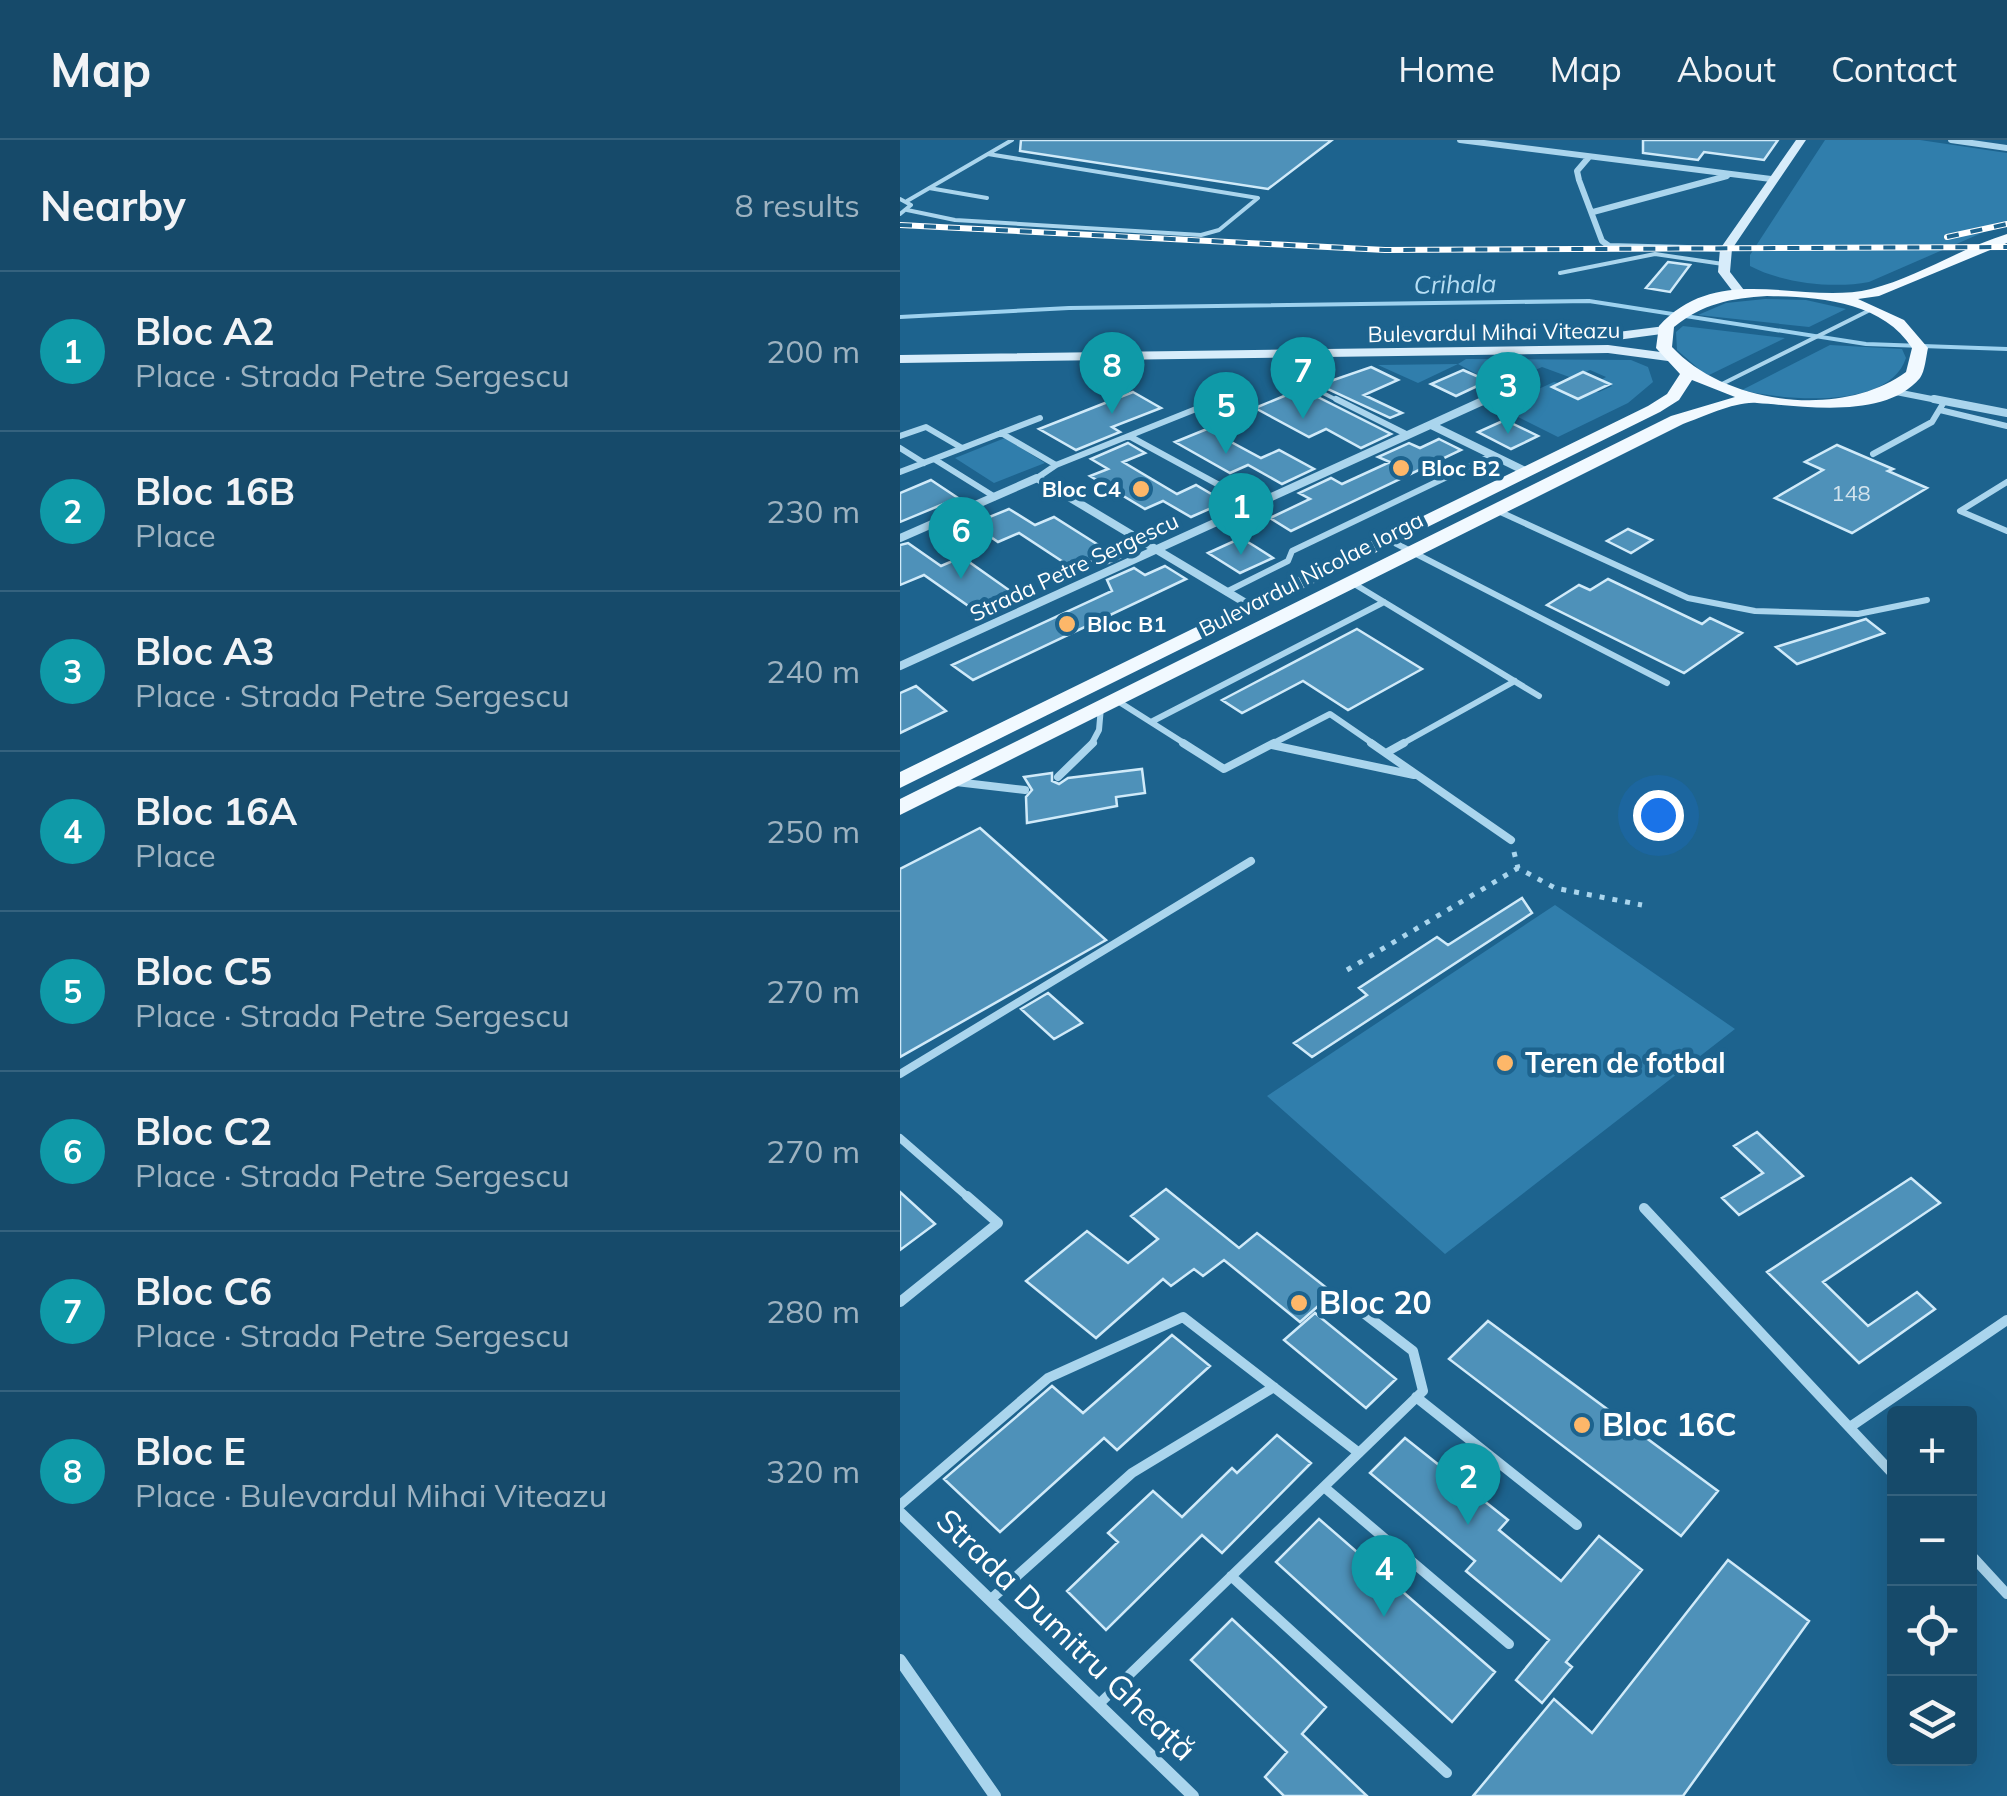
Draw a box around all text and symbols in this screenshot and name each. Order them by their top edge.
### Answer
text: Map [50,39,151,99]
text: Home [1398,47,1495,91]
text: Map [1550,47,1622,91]
text: About [1677,47,1776,91]
text: Contact [1831,47,1957,91]
text: Nearby [40,179,186,232]
text: 8 results [735,185,860,225]
water label: Crihala [1413,267,1497,300]
text: Bloc A2 [135,307,275,355]
street label: Bulevardul Mihai Viteazu [1367,316,1621,348]
text: 1 [63,331,82,371]
text: 200 m [766,331,860,371]
pin: 8 [1080,332,1144,414]
pin: 7 [1270,336,1336,419]
pin: 3 [1476,352,1540,434]
text: Place · Strada Petre Sergescu [135,355,570,395]
pin: 5 [1194,372,1258,454]
place label: Bloc B2 [1421,454,1500,482]
marker: Bloc B2 [1390,457,1412,479]
text: Bloc 16B [135,467,295,515]
pin: 1 [1208,472,1274,555]
place label: Bloc C4 [1042,475,1121,503]
marker: Bloc C4 [1130,478,1152,500]
house number: 148 [1831,479,1871,507]
text: 2 [63,491,82,531]
text: 230 m [766,491,860,531]
pin: 6 [928,496,994,579]
street label: Bulevardul Nicolae Iorga [1194,505,1428,643]
street label: Strada Petre Sergescu [965,506,1183,628]
text: Place [135,515,216,555]
place label: Bloc B1 [1087,610,1166,638]
marker: Bloc B1 [1056,613,1078,635]
text: Bloc A3 [135,627,275,675]
text: 3 [63,651,82,691]
text: 240 m [766,651,860,691]
text: Place · Strada Petre Sergescu [135,675,570,715]
text: Bloc 16A [135,787,297,835]
your location [1633,790,1684,841]
text: 4 [63,811,82,851]
text: 250 m [766,811,860,851]
text: Place [135,835,216,875]
text: Bloc C5 [135,947,272,995]
text: 5 [63,971,82,1011]
text: 270 m [766,971,860,1011]
text: Place · Strada Petre Sergescu [135,995,570,1035]
place label: Teren de fotbal [1525,1045,1726,1080]
marker: Teren de fotbal [1494,1052,1516,1074]
text: Bloc C2 [135,1107,272,1155]
text: 6 [63,1131,82,1171]
text: 270 m [766,1131,860,1171]
text: Place · Strada Petre Sergescu [135,1155,570,1195]
text: Bloc C6 [135,1267,272,1315]
place label: Bloc 20 [1319,1282,1432,1322]
text: 7 [63,1291,82,1331]
text: 280 m [766,1291,860,1331]
marker: Bloc 20 [1288,1292,1310,1314]
text: Place · Strada Petre Sergescu [135,1315,570,1355]
place label: Bloc 16C [1602,1404,1737,1444]
map controls [1887,1406,1977,1766]
button: + [1887,1406,1977,1496]
marker: Bloc 16C [1571,1414,1593,1436]
text: Bloc E [135,1427,246,1475]
pin: 2 [1436,1442,1500,1525]
text: 8 [63,1451,82,1491]
text: 320 m [766,1451,860,1491]
text: Place · Bulevardul Mihai Viteazu [135,1475,607,1515]
button: − [1887,1496,1977,1586]
street label: Strada Dumitru Gheață [929,1500,1205,1769]
pin: 4 [1352,1534,1416,1617]
button: locate [1887,1586,1977,1676]
button: layers [1887,1676,1977,1766]

